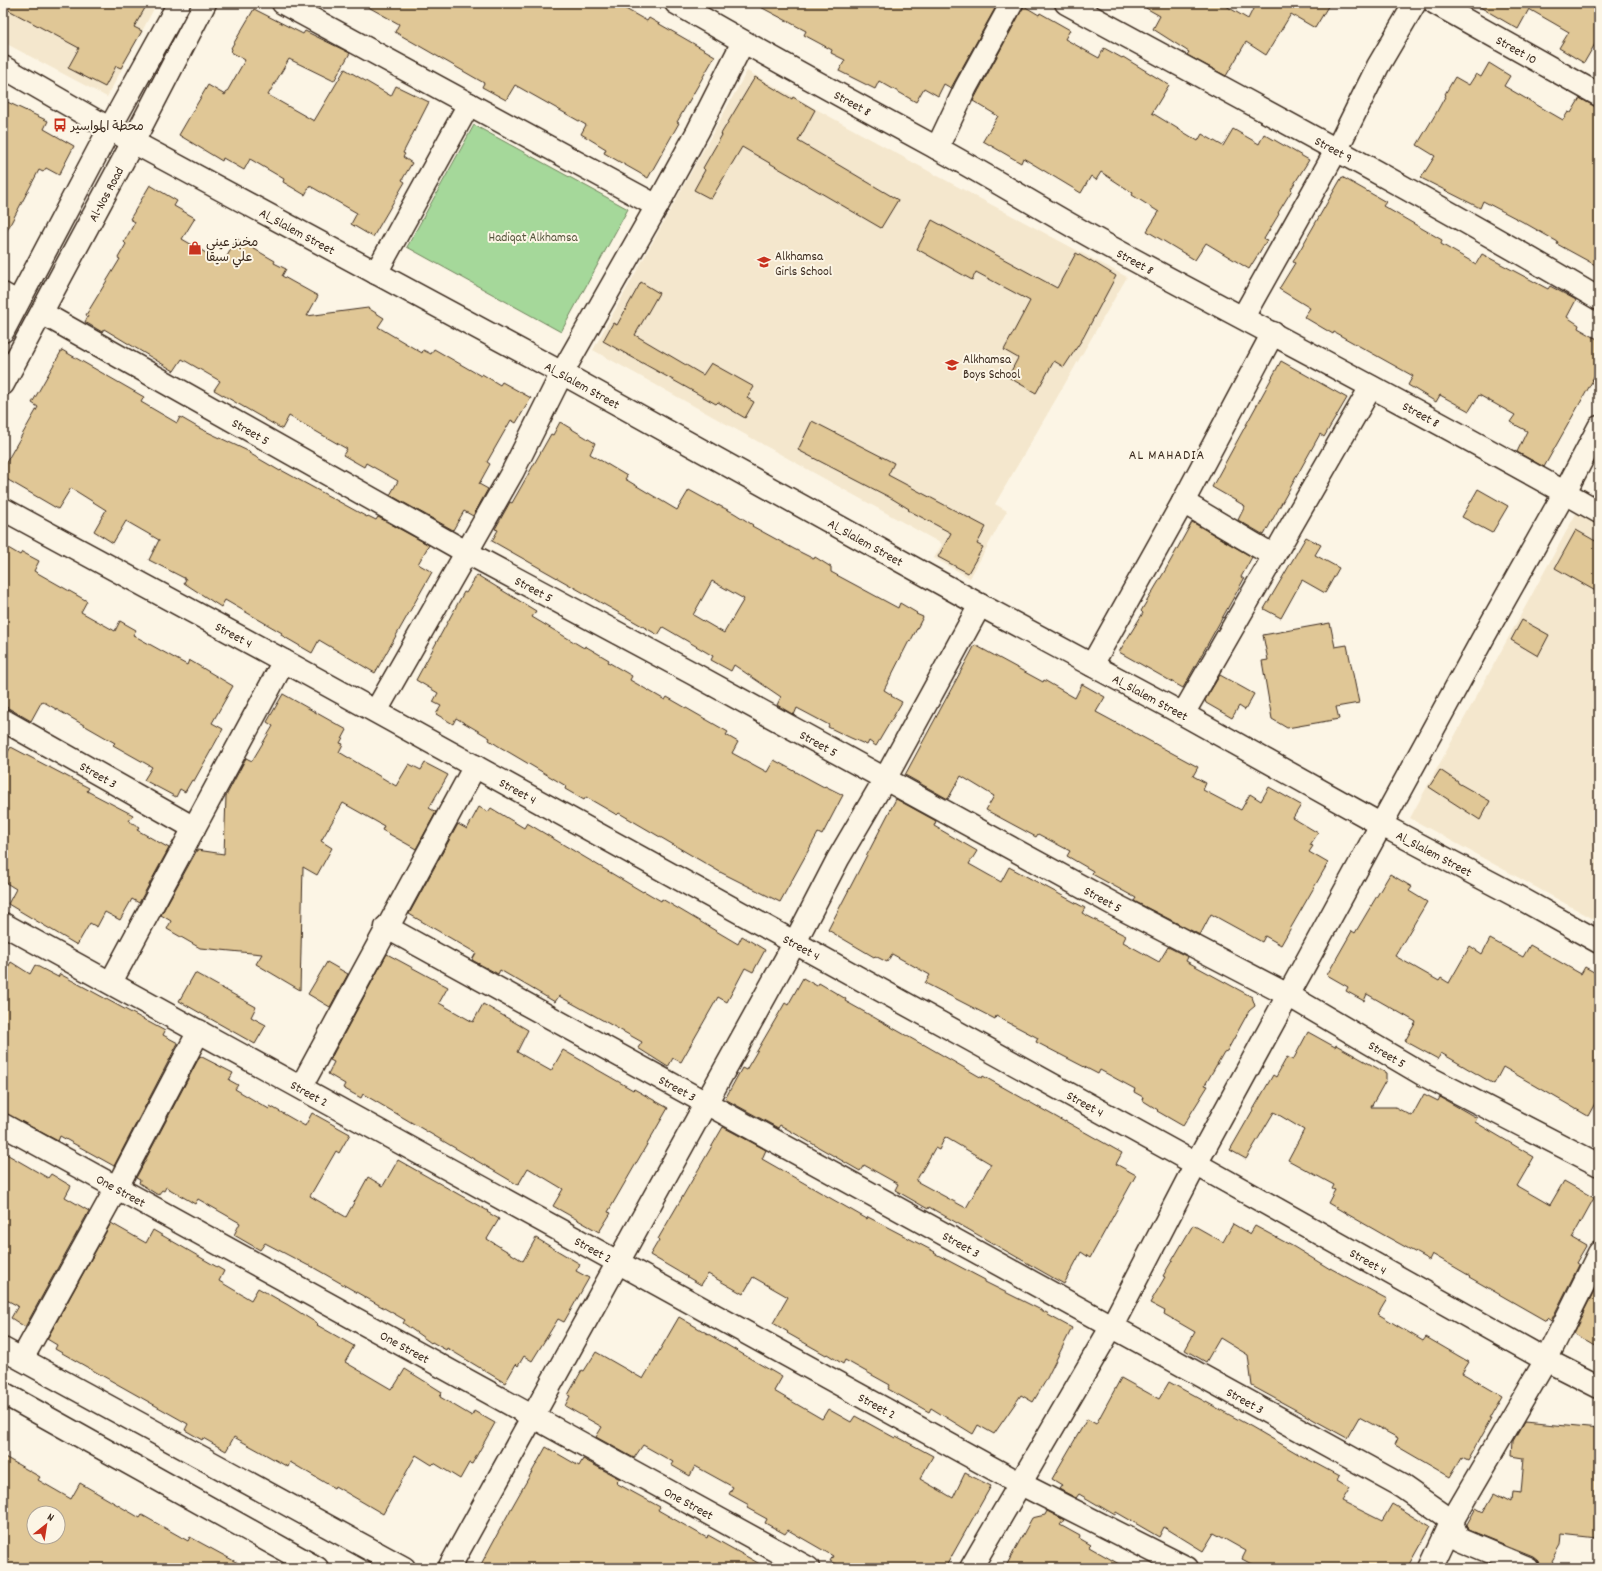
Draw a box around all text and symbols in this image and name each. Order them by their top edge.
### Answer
street label: Street 10 [1492,32,1540,70]
street label: Street 8 [830,87,874,123]
bus stop icon: محطة المواسير [52,117,68,133]
place label: محطة المواسير [70,118,144,137]
street label: Street 9 [1310,133,1355,169]
street label: Al-Nos Road [85,164,130,226]
street label: Al_Slalem Street [255,205,338,261]
park label: Hadiqat Alkhamsa [489,229,578,248]
place label: مخبز عيني علي سيقا [206,234,258,268]
shop icon: مخبز عيني علي سيقا [187,240,203,256]
street label: Street 8 [1112,245,1156,281]
place label: Alkhamsa Girls School [775,248,832,282]
school or university icon: Alkhamsa Girls School [756,254,772,270]
place label: Alkhamsa Boys School [963,351,1020,385]
school or university icon: Alkhamsa Boys School [944,357,960,373]
street label: Al_Slalem Street [540,358,623,415]
street label: Street 8 [1398,398,1442,434]
street label: Street 5 [227,415,272,451]
district label: AL MAHADIA [1129,446,1205,466]
street label: Al_Slalem Street [824,515,906,573]
street label: Street 5 [511,573,555,609]
street label: Street 4 [211,618,255,654]
street label: Al_Slalem Street [1108,671,1191,727]
street label: Street 5 [795,727,840,763]
street label: Street 3 [75,758,120,795]
street label: Street 4 [495,774,539,810]
street label: Al_Slalem Street [1392,827,1475,883]
street label: Street 5 [1080,883,1124,919]
street label: Street 4 [779,931,823,967]
street label: Street 5 [1364,1037,1409,1074]
street label: Street 3 [654,1072,699,1108]
street label: Street 2 [286,1077,331,1113]
street label: Street 4 [1062,1087,1107,1123]
street label: One Street [92,1171,148,1214]
street label: Street 3 [938,1228,983,1264]
street label: Street 2 [570,1233,615,1269]
street label: Street 4 [1345,1245,1390,1281]
street label: One Street [376,1327,432,1370]
street label: Street 3 [1222,1384,1267,1420]
street label: Street 2 [854,1389,898,1425]
street label: One Street [660,1483,716,1526]
north arrow [26,1505,66,1545]
text: N [44,1510,57,1527]

